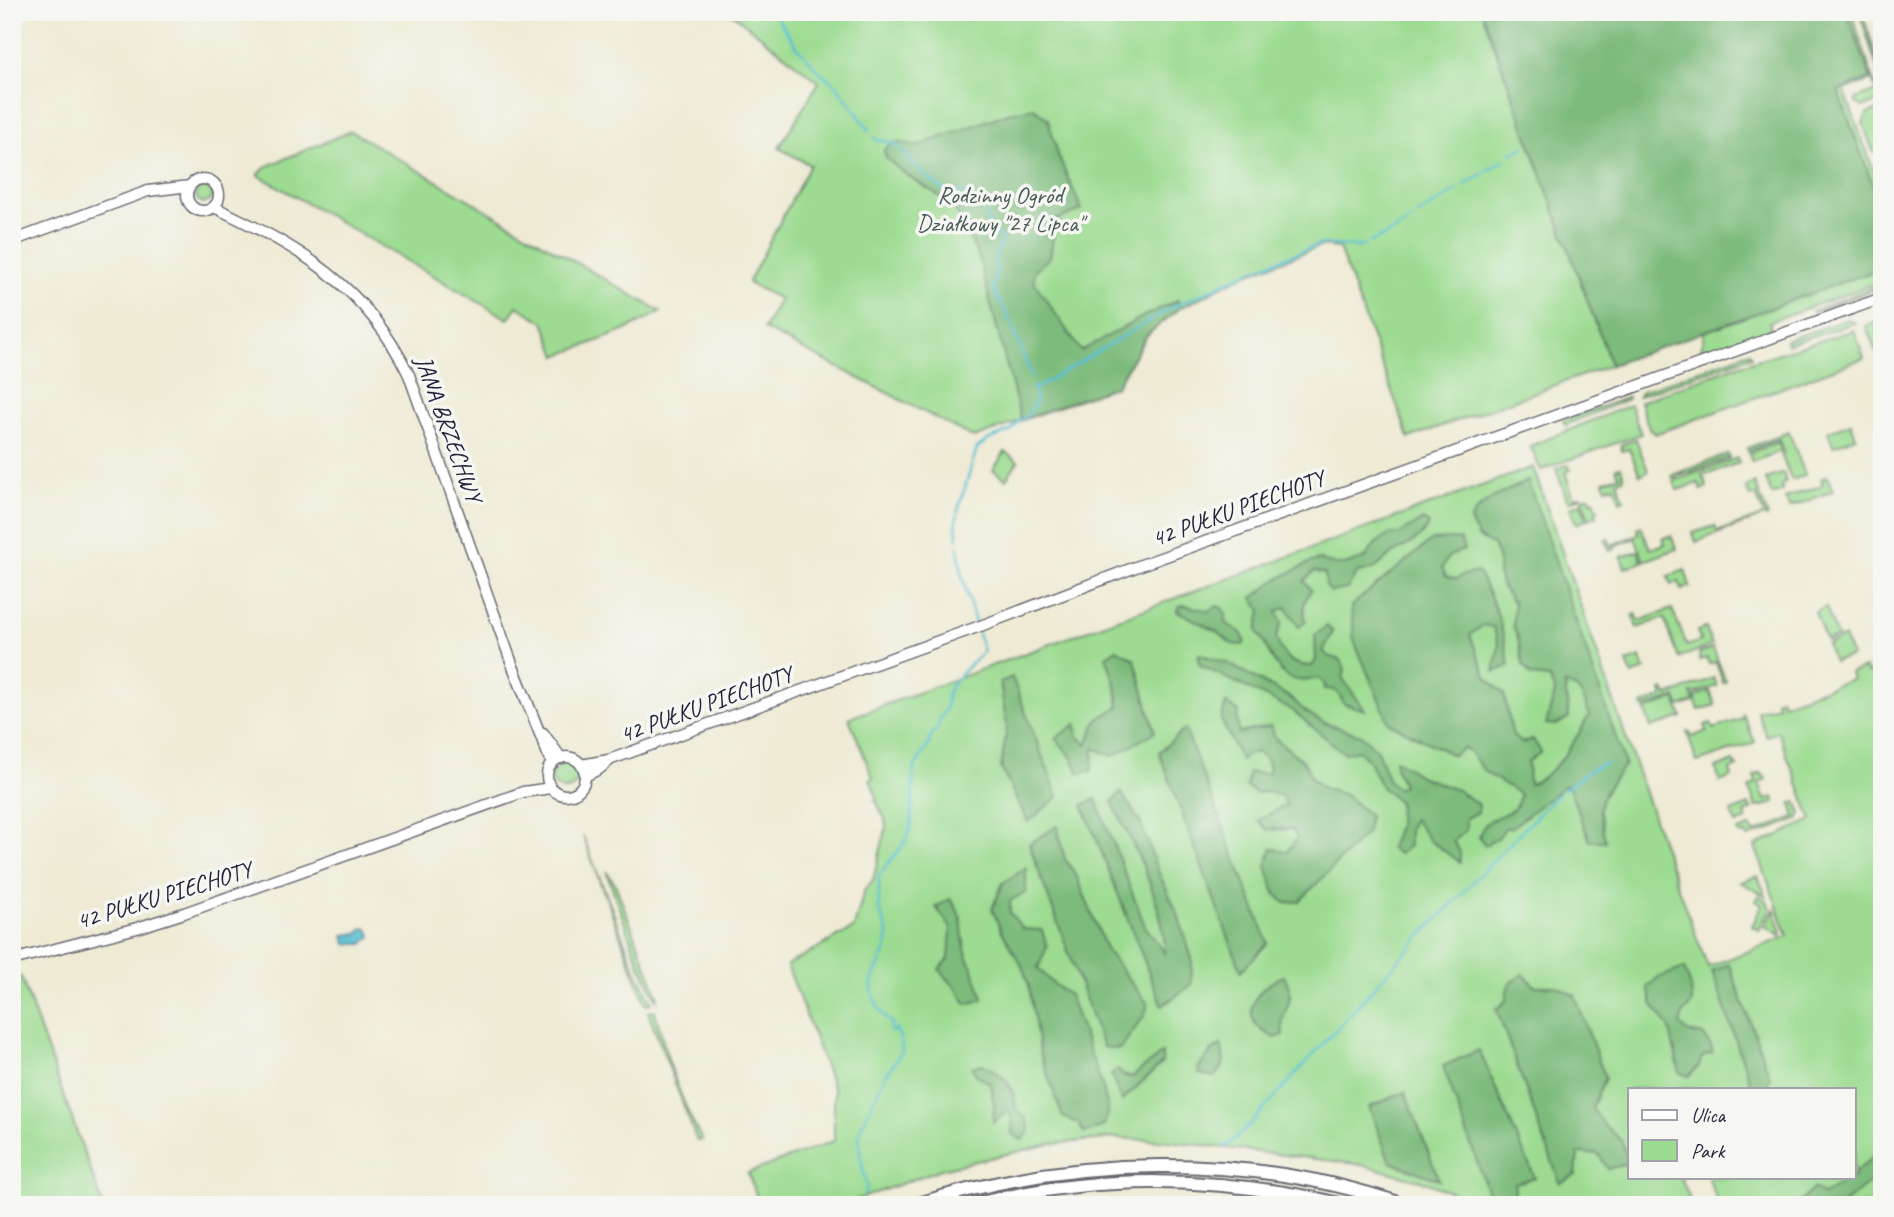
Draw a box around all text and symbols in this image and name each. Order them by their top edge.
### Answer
park label: Rodzinny Ogród Działkowy "27 Lipca" [917,180,1089,238]
street label: JANA BRZECHWY [408,351,490,509]
street label: 42 PUŁKU PIECHOTY [1147,462,1331,553]
street label: 42 PUŁKU PIECHOTY [615,658,799,749]
street label: 42 PUŁKU PIECHOTY [73,853,258,936]
legend [1628,1088,1856,1178]
text: Ulica [1691,1102,1727,1128]
text: Park [1691,1138,1726,1164]

